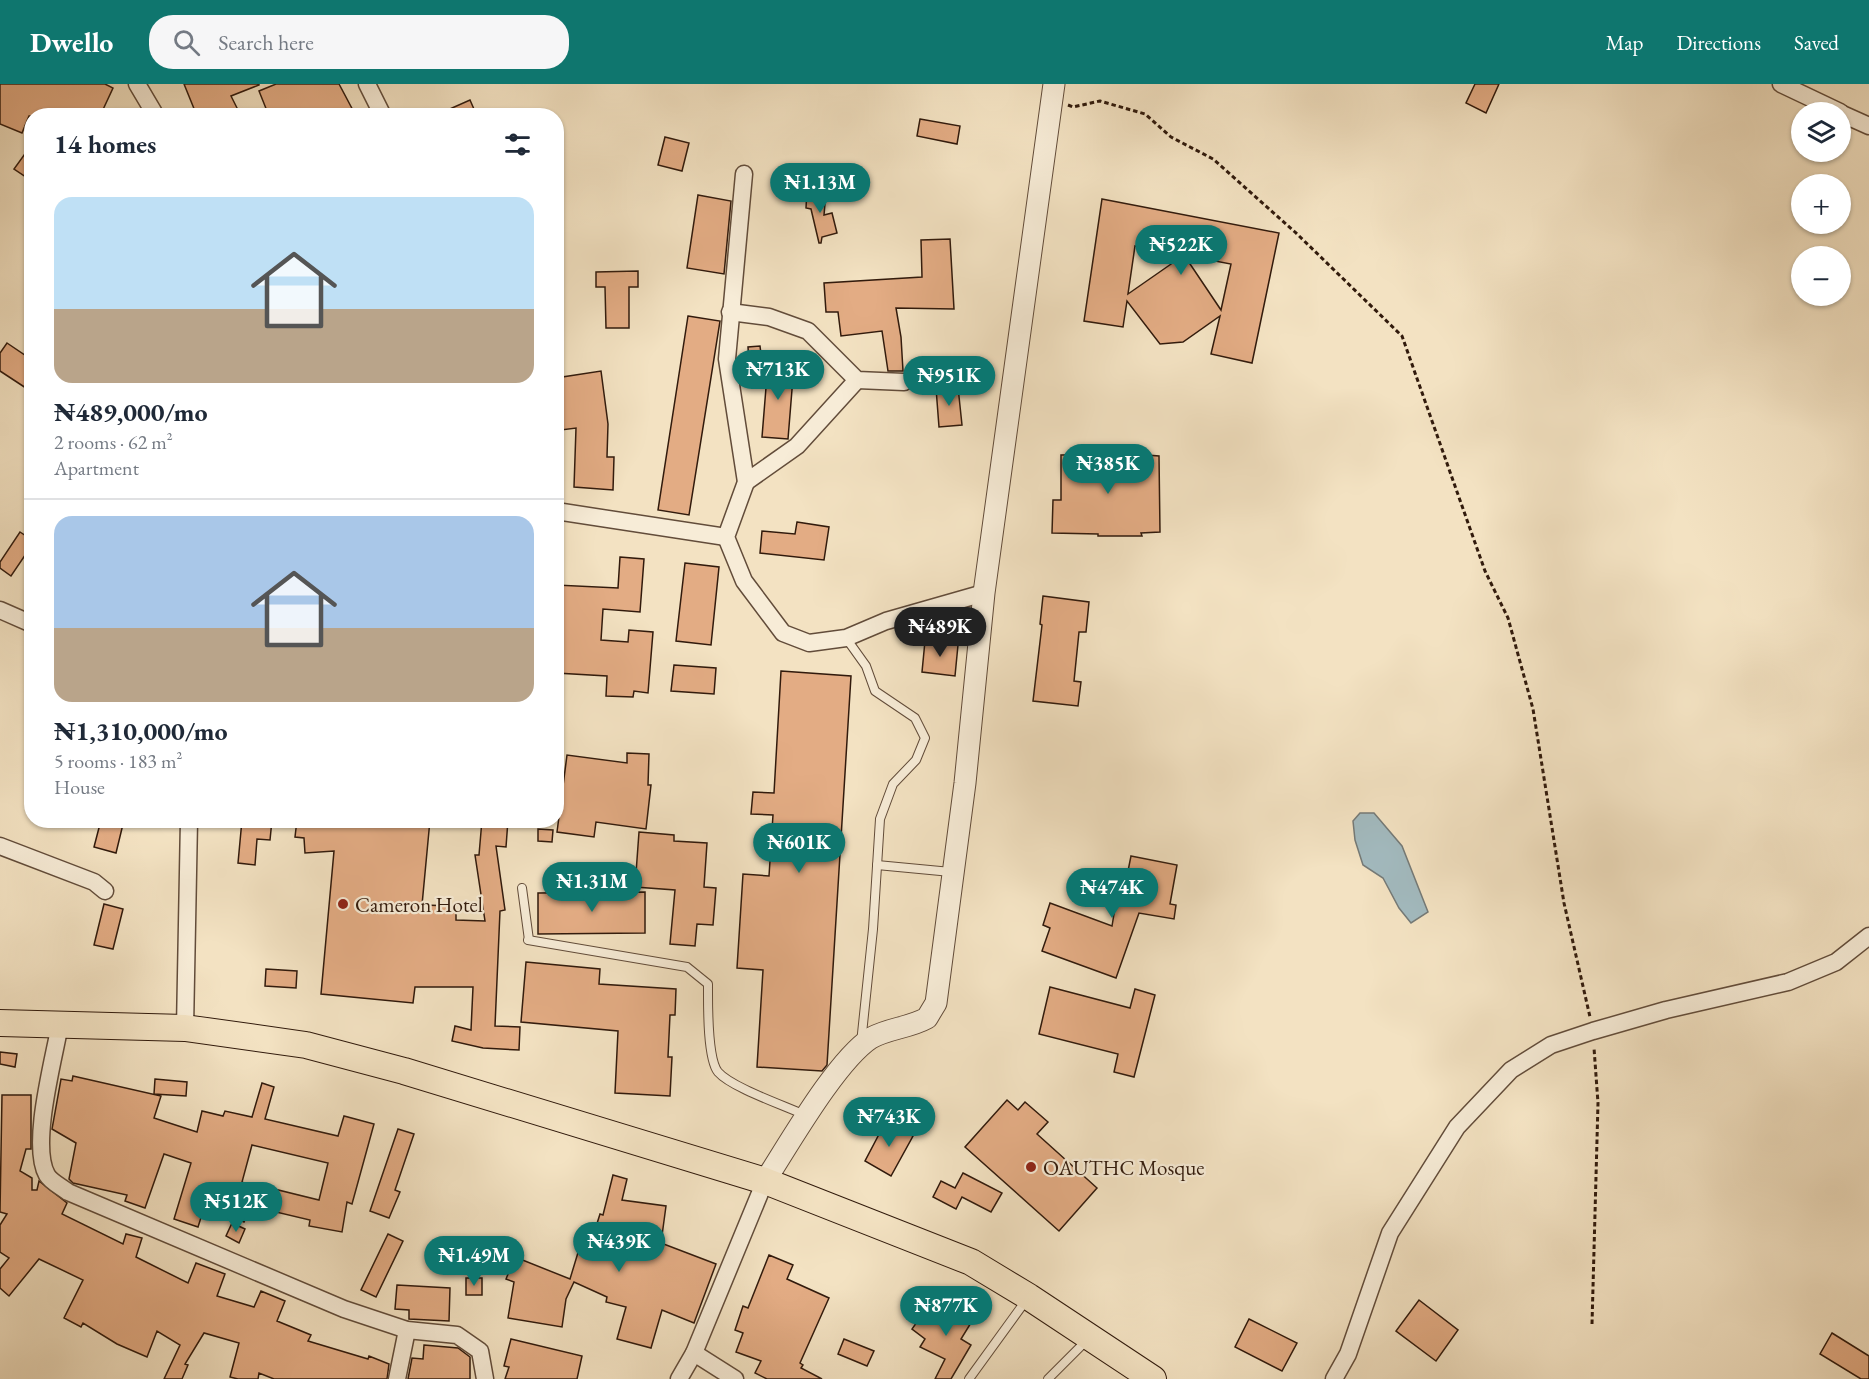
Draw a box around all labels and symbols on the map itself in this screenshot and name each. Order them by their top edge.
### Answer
pin: ₦1.13M [771,163,869,214]
pin: ₦522K [1139,225,1223,276]
pin: ₦713K [736,350,820,401]
pin: ₦951K [907,356,991,407]
pin: ₦385K [1066,444,1150,495]
pin: ₦489K [898,607,982,658]
pin: ₦601K [757,823,841,874]
pin: ₦1.31M [543,862,641,913]
pin: ₦474K [1070,868,1154,919]
place label: Cameron Hotel [355,891,483,918]
marker: Cameron Hotel [336,897,350,911]
pin: ₦743K [847,1097,931,1148]
place label: OAUTHC Mosque [1043,1154,1205,1181]
marker: OAUTHC Mosque [1024,1160,1038,1174]
pin: ₦512K [194,1182,278,1233]
pin: ₦439K [577,1222,661,1273]
pin: ₦1.49M [425,1236,523,1287]
pin: ₦877K [904,1286,988,1337]

